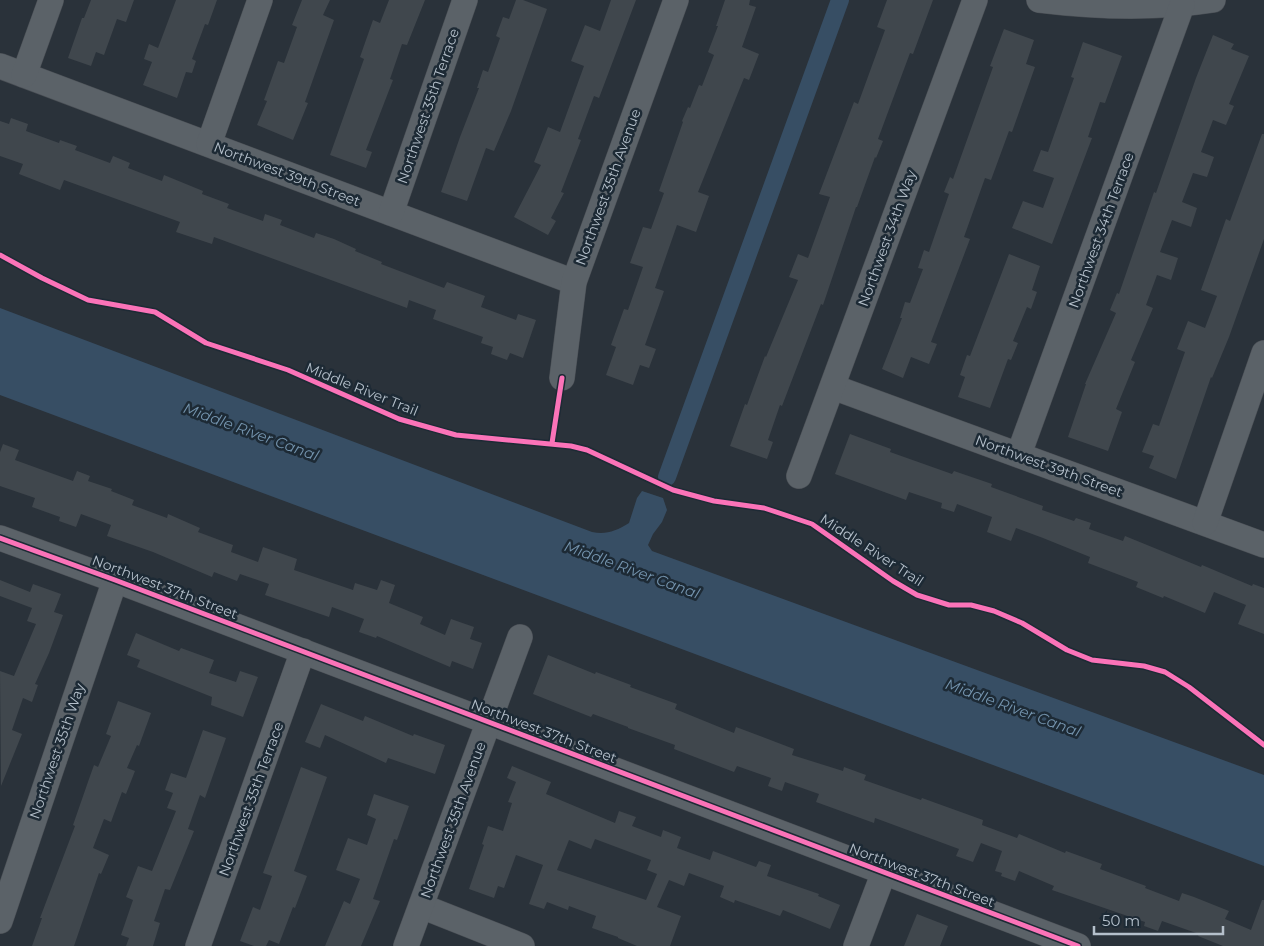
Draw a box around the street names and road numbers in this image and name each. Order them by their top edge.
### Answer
street label: Northwest 35th Terrace [393,26,463,186]
street label: Northwest 35th Avenue [571,106,645,268]
street label: Northwest 39th Street [211,138,363,210]
street label: Northwest 34th Terrace [1064,150,1138,310]
street label: Northwest 34th Way [854,167,920,309]
street label: Middle River Trail [303,358,421,420]
street label: Northwest 39th Street [973,431,1125,501]
street label: Middle River Trail [817,510,927,590]
street label: Northwest 37th Street [90,551,241,623]
street label: Northwest 35th Way [25,680,89,821]
street label: Northwest 37th Street [469,695,620,767]
street label: Northwest 35th Terrace [215,719,287,879]
street label: Northwest 35th Avenue [416,739,490,901]
street label: Northwest 37th Street [847,839,998,911]

